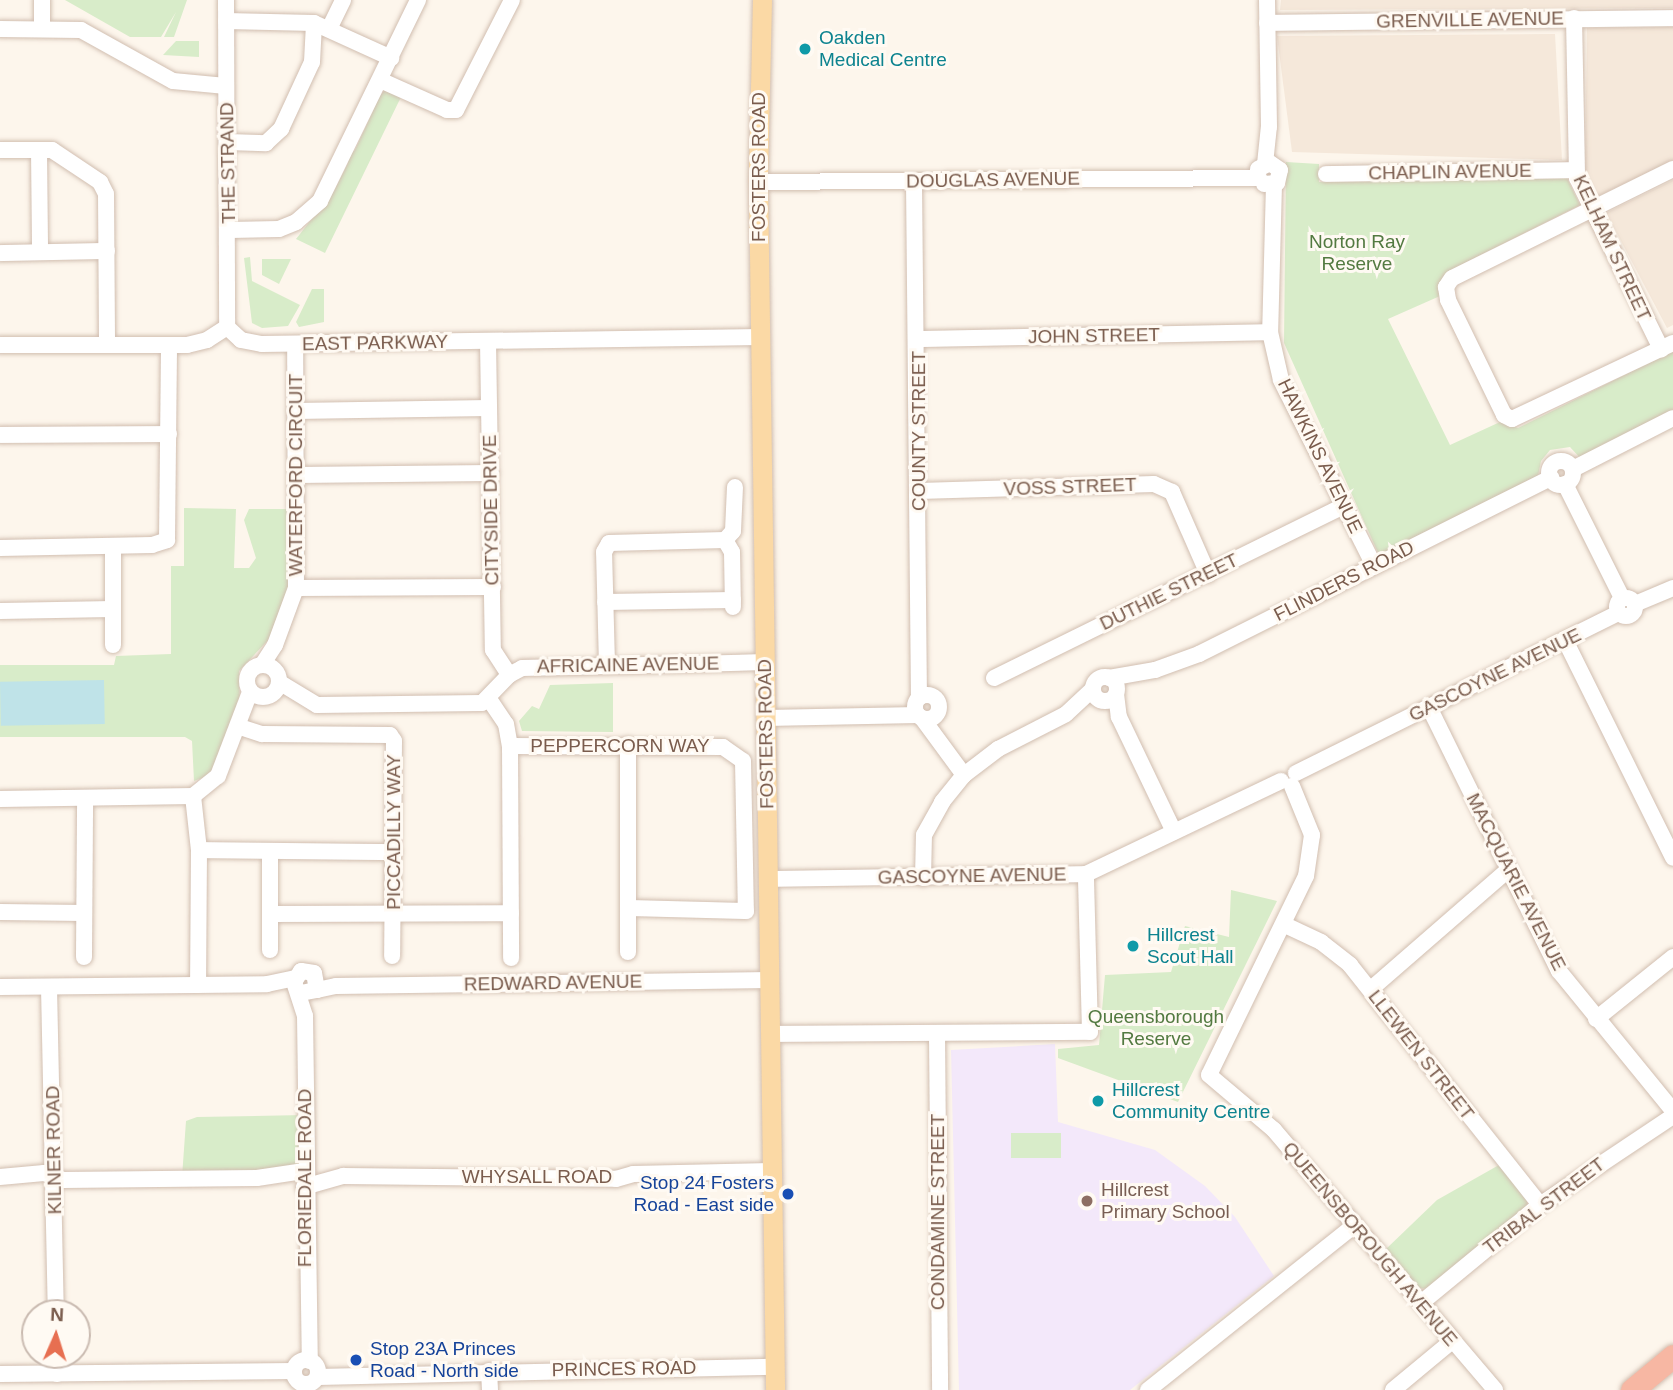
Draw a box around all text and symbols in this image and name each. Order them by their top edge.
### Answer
street label: GRENVILLE AVENUE [1375,7,1565,33]
place label: Oakden Medical Centre [819,27,947,71]
marker: Oakden Medical Centre [797,41,813,57]
street label: FOSTERS ROAD [748,92,770,242]
street label: THE STRAND [216,102,240,224]
street label: CHAPLIN AVENUE [1368,159,1532,185]
street label: DOUGLAS AVENUE [905,167,1081,193]
street label: KELHAM STREET [1568,171,1656,325]
park label: Norton Ray Reserve [1309,231,1405,275]
street label: JOHN STREET [1028,323,1160,349]
street label: EAST PARKWAY [302,330,448,356]
street label: COUNTY STREET [908,351,930,511]
street label: WATERFORD CIRCUIT [285,374,307,576]
street label: HAWKINS AVENUE [1272,375,1368,537]
street label: CITYSIDE DRIVE [478,434,504,586]
street label: VOSS STREET [1003,473,1137,501]
street label: FLINDERS ROAD [1270,536,1418,626]
street label: DUTHIE STREET [1096,549,1242,635]
street label: GASCOYNE AVENUE [1405,623,1585,727]
street label: AFRICAINE AVENUE [536,652,720,678]
street label: FOSTERS ROAD [753,659,779,809]
street label: PEPPERCORN WAY [530,735,710,757]
street label: PICCADILLY WAY [383,754,405,910]
street label: MACQUARIE AVENUE [1461,789,1571,975]
street label: GASCOYNE AVENUE [877,863,1067,889]
place label: Hillcrest Scout Hall [1147,924,1234,968]
marker: Hillcrest Scout Hall [1125,938,1141,954]
street label: REDWARD AVENUE [463,970,643,996]
street label: LLEWEN STREET [1363,986,1479,1124]
park label: Queensborough Reserve [1088,1006,1224,1050]
place label: Hillcrest Community Centre [1112,1079,1270,1123]
street label: KILNER ROAD [41,1085,67,1215]
street label: FLORIEDALE ROAD [294,1089,316,1267]
marker: Hillcrest Community Centre [1090,1093,1106,1109]
street label: CONDAMINE STREET [927,1114,949,1310]
street label: QUEENSBOROUGH AVENUE [1278,1137,1462,1351]
street label: TRIBAL STREET [1479,1153,1609,1259]
street label: WHYSALL ROAD [462,1166,612,1188]
place label: Stop 24 Fosters Road - East side [634,1172,774,1216]
place label: Hillcrest Primary School [1101,1179,1230,1223]
marker: Stop 24 Fosters Road - East side [780,1186,796,1202]
marker: Hillcrest Primary School [1079,1193,1095,1209]
north arrow [21,1299,91,1369]
text: N [50,1304,64,1325]
place label: Stop 23A Princes Road - North side [370,1338,519,1382]
marker: Stop 23A Princes Road - North side [348,1352,364,1368]
street label: PRINCES ROAD [551,1356,697,1382]

